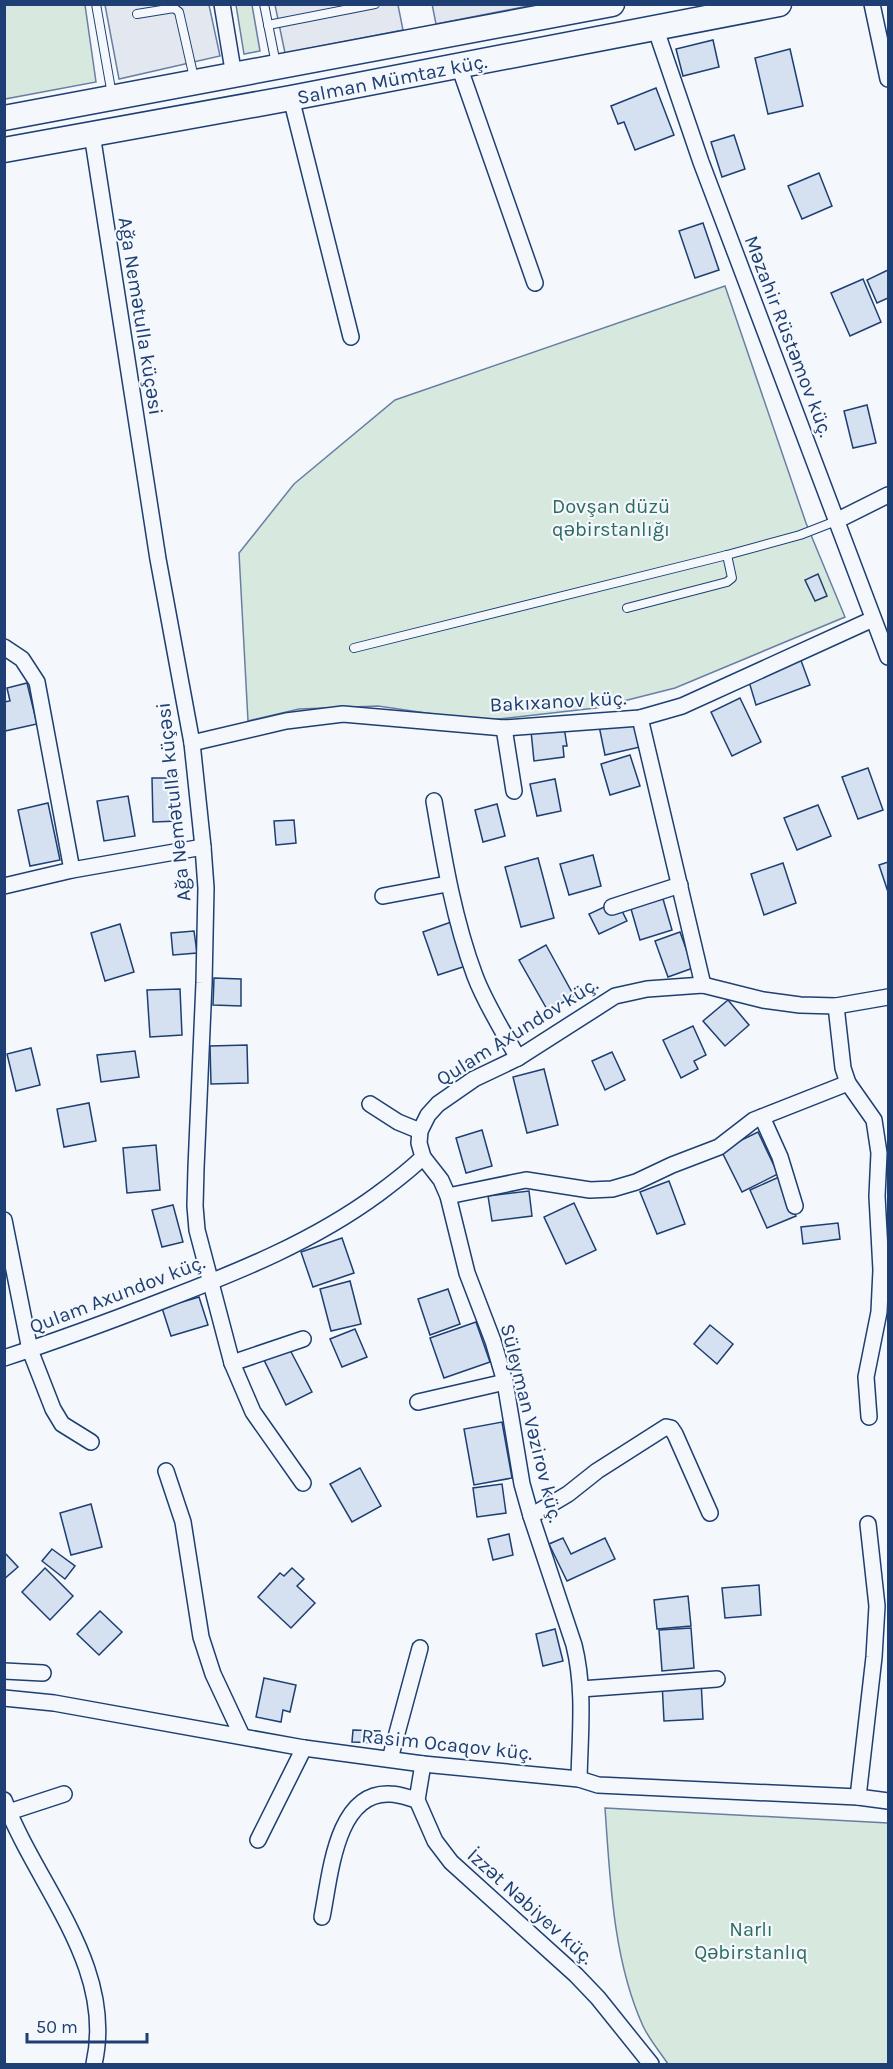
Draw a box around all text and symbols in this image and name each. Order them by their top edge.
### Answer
street label: Salman Mümtaz küç. [295,50,489,109]
street label: Ağa Nemətulla küçəsi [113,215,168,417]
street label: Məzahir Rüstəmov küç. [739,232,838,440]
park label: Dovşan düzü qəbirstanlığı [552,495,670,541]
street label: Bakıxanov küç. [489,686,627,717]
street label: Ağa Nemətulla küçəsi [152,701,195,903]
street label: Qulam Axundov küç. [432,972,602,1090]
street label: Qulam Axundov küç. [26,1250,208,1339]
street label: Süleyman Vəzirov küç. [496,1321,567,1525]
street label: Rasim Ocaqov küç. [360,1724,534,1765]
street label: İzzət Nəbiyev küç. [463,1844,599,1969]
park label: Narlı Qəbirstanlıq [694,1918,808,1964]
scale bar [27,2006,147,2044]
text: 50 m [36,2016,78,2038]

